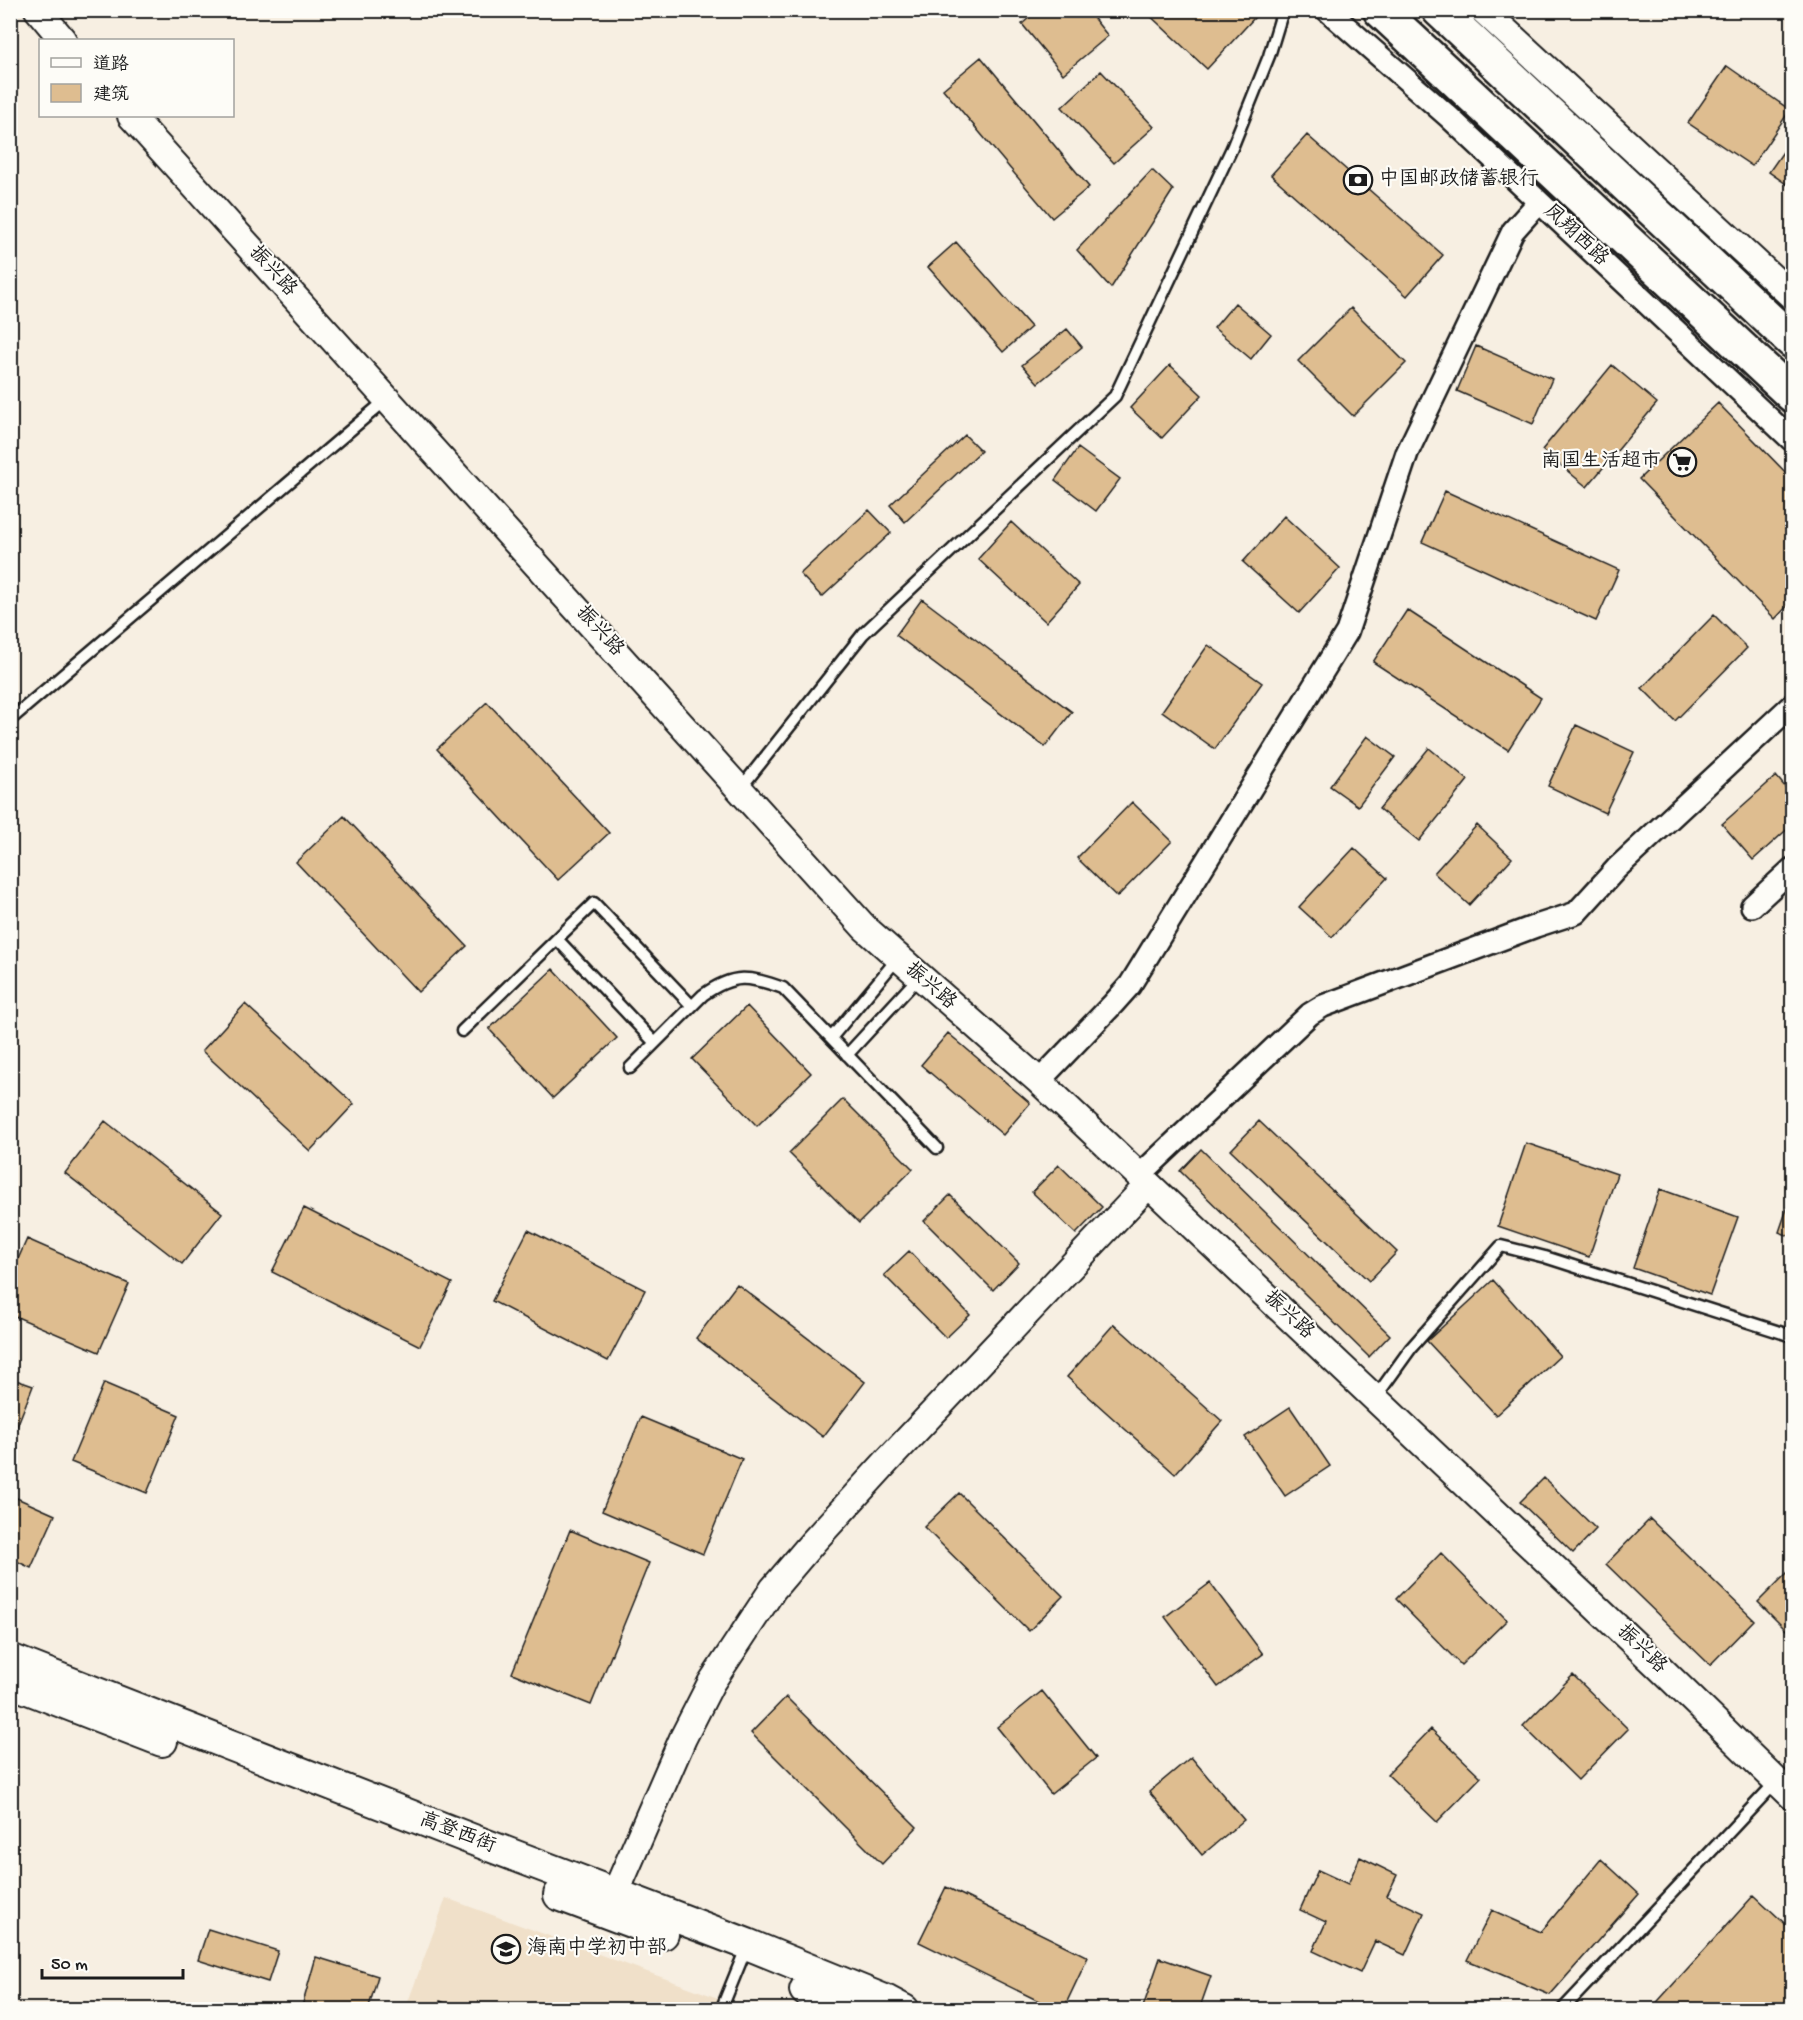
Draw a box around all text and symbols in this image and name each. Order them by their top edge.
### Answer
legend [39,39,234,117]
text: 道路 [93,54,129,76]
text: 建筑 [93,84,129,106]
bank icon: 中国邮政储蓄银行 [1342,164,1374,196]
place label: 中国邮政储蓄银行 [1379,167,1539,192]
street label: 凤翔西路 [1538,199,1614,272]
street label: 振兴路 [243,241,303,303]
supermarket icon: 南国生活超市 [1666,446,1698,478]
place label: 南国生活超市 [1541,449,1661,474]
street label: 振兴路 [570,601,630,663]
street label: 振兴路 [900,957,962,1016]
street label: 振兴路 [1258,1286,1320,1346]
street label: 振兴路 [1611,1619,1673,1680]
street label: 高登西街 [416,1807,499,1859]
school or university icon: 海南中学初中部 [490,1933,522,1965]
place label: 海南中学初中部 [527,1936,667,1961]
scale bar [42,1942,183,1980]
text: 50 m [51,1955,88,1976]

